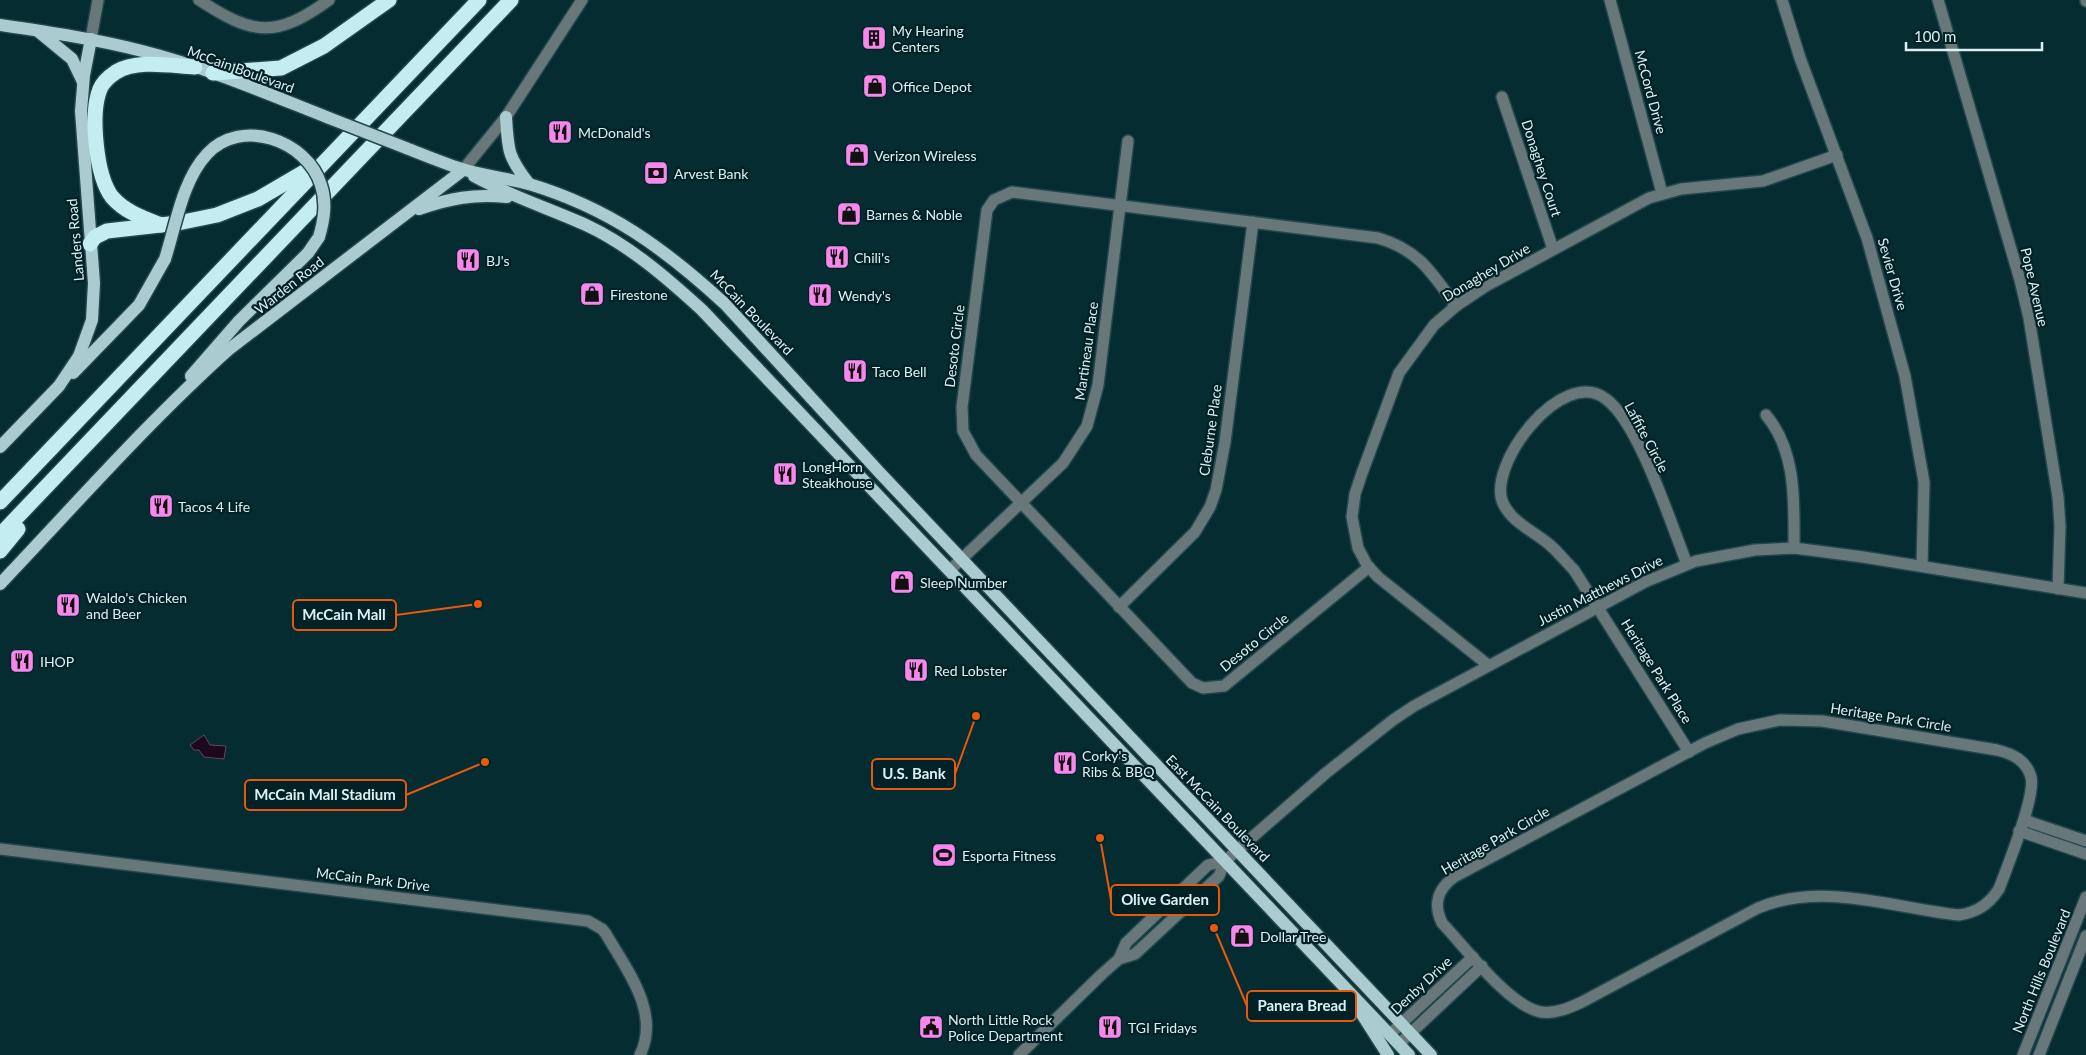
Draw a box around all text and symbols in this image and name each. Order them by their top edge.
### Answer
scale bar [1906,20,2042,52]
place label: My Hearing Centers [892,22,964,55]
building icon: My Hearing Centers [861,25,887,51]
text: 100 m [1914,27,1956,45]
street label: McCain Boulevard [185,42,297,96]
street label: McCord Drive [1632,48,1670,136]
shop icon: Office Depot [862,73,888,99]
place label: Office Depot [892,78,972,95]
street label: Donaghey Court [1518,117,1566,219]
restaurant icon: McDonald's [547,119,573,145]
place label: McDonald's [578,124,651,141]
shop icon: Verizon Wireless [844,142,870,168]
place label: Verizon Wireless [874,147,976,164]
bank icon: Arvest Bank [643,160,669,186]
place label: Arvest Bank [674,165,749,182]
street label: Landers Road [63,198,87,282]
shop icon: Barnes & Noble [836,201,862,227]
place label: Barnes & Noble [866,206,962,223]
street label: Sevier Drive [1875,236,1911,312]
street label: Donaghey Drive [1439,239,1533,305]
restaurant icon: Chili's [824,244,850,270]
street label: Pope Avenue [2018,246,2052,328]
restaurant icon: BJ's [455,247,481,273]
place label: Chili's [854,249,890,266]
place label: BJ's [486,252,510,269]
street label: Warden Road [251,253,327,317]
street label: McCain Boulevard [707,266,797,358]
shop icon: Firestone [579,281,605,307]
restaurant icon: Wendy's [807,282,833,308]
place label: Firestone [610,286,668,303]
place label: Wendy's [838,287,891,304]
street label: Martineau Place [1071,300,1101,402]
street label: Desoto Circle [940,304,968,388]
restaurant icon: Taco Bell [842,358,868,384]
place label: Taco Bell [872,363,927,380]
street label: Cleburne Place [1195,383,1225,477]
street label: Laffite Circle [1621,399,1673,475]
place label: LongHorn Steakhouse [802,458,873,491]
restaurant icon: LongHorn Steakhouse [772,461,798,487]
restaurant icon: Tacos 4 Life [148,493,174,519]
place label: Tacos 4 Life [178,498,250,515]
street label: Justin Matthews Drive [1535,551,1665,629]
shop icon: Sleep Number [889,569,915,595]
place label: Sleep Number [920,574,1007,591]
place label: Waldo's Chicken and Beer [86,589,187,622]
restaurant icon: Waldo's Chicken and Beer [55,592,81,618]
callout: McCain Mall [293,600,396,630]
text: McCain Mall [302,605,386,623]
street label: Desoto Circle [1216,609,1292,675]
street label: Heritage Park Place [1618,616,1696,726]
restaurant icon: IHOP [9,648,35,674]
place label: IHOP [40,653,74,670]
restaurant icon: Red Lobster [903,657,929,683]
place label: Red Lobster [934,662,1007,679]
street label: Heritage Park Circle [1829,699,1953,735]
place label: Corky's Ribs & BBQ [1082,747,1155,780]
restaurant icon: Corky's Ribs & BBQ [1052,750,1078,776]
street label: East McCain Boulevard [1163,751,1273,865]
callout: U.S. Bank [872,759,955,789]
text: U.S. Bank [882,764,947,782]
callout: McCain Mall Stadium [245,780,406,810]
text: McCain Mall Stadium [254,785,396,803]
street label: Heritage Park Circle [1438,802,1552,878]
sports icon: Esporta Fitness [931,842,957,868]
place label: Esporta Fitness [962,847,1056,864]
street label: McCain Park Drive [315,864,431,894]
callout: Olive Garden [1111,885,1219,915]
text: Olive Garden [1121,890,1209,908]
street label: North Hills Boulevard [2008,907,2074,1035]
shop icon: Dollar Tree [1229,923,1255,949]
place label: Dollar Tree [1260,928,1326,945]
street label: Denby Drive [1387,952,1455,1018]
callout: Panera Bread [1247,991,1356,1021]
text: Panera Bread [1257,996,1347,1014]
place label: North Little Rock Police Department [948,1011,1063,1044]
public building icon: North Little Rock Police Department [918,1014,944,1040]
restaurant icon: TGI Fridays [1097,1014,1123,1040]
place label: TGI Fridays [1128,1019,1197,1036]

